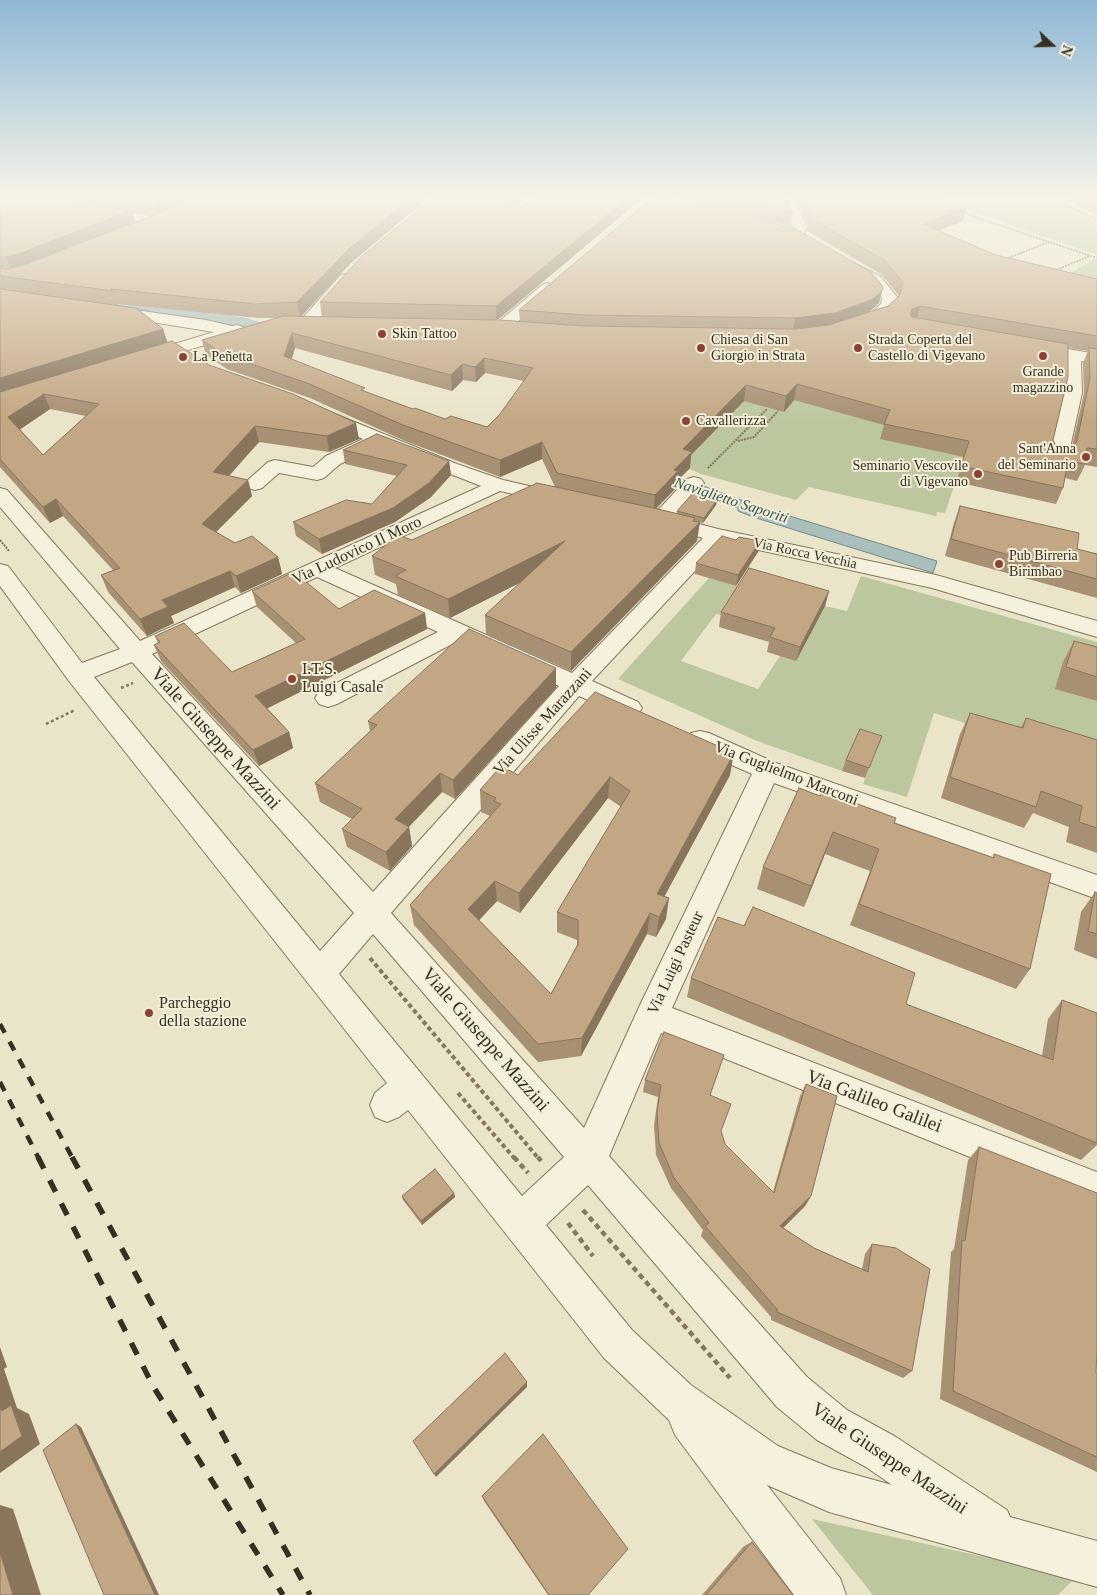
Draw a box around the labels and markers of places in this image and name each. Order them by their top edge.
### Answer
place label: Skin Tattoo [392,326,457,342]
marker: Skin Tattoo [376,328,388,340]
place label: Chiesa di San Giorgio in Strata [711,332,805,364]
place label: Strada Coperta del Castello di Vigevano [868,332,985,364]
marker: Chiesa di San Giorgio in Strata [695,342,707,354]
marker: Strada Coperta del Castello di Vigevano [852,342,864,354]
place label: La Peñetta [193,349,252,365]
marker: Grande magazzino [1037,350,1049,362]
marker: La Peñetta [177,351,189,363]
place label: Grande magazzino [1013,364,1073,397]
place label: Cavallerizza [696,413,766,429]
marker: Cavallerizza [680,415,692,427]
place label: Sant'Anna del Seminario [998,441,1076,474]
marker: Sant'Anna del Seminario [1080,451,1092,463]
place label: Seminario Vescovile di Vigevano [853,458,968,491]
marker: Seminario Vescovile di Vigevano [972,468,984,480]
place label: Pub Birreria Birimbao [1009,548,1078,580]
marker: Pub Birreria Birimbao [993,558,1005,570]
place label: I.T.S. Luigi Casale [302,660,383,698]
marker: I.T.S. Luigi Casale [286,673,298,685]
place label: Parcheggio della stazione [159,994,247,1032]
marker: Parcheggio della stazione [143,1007,155,1019]

